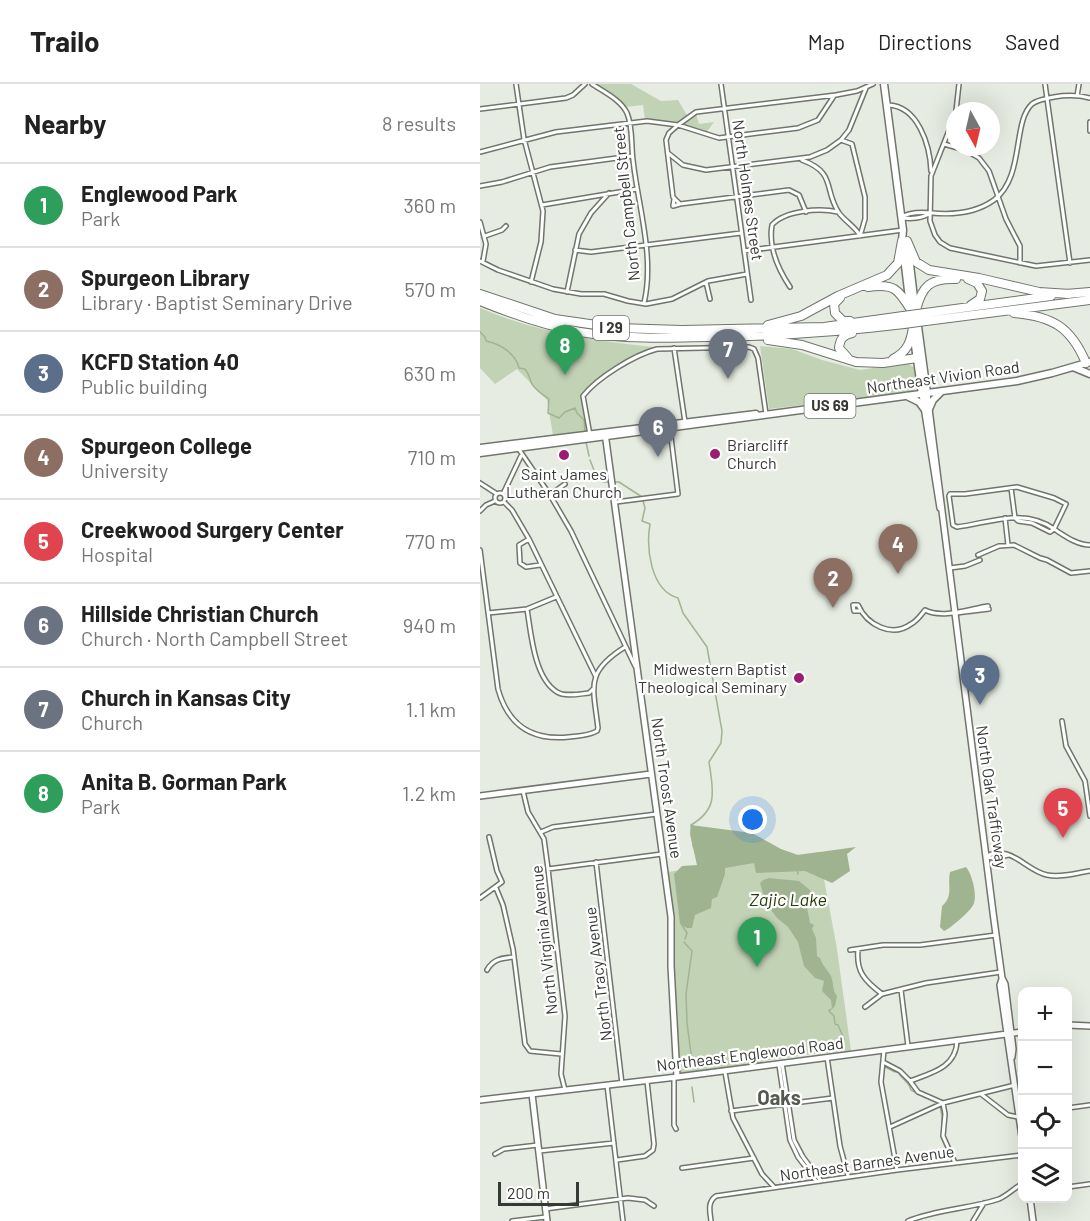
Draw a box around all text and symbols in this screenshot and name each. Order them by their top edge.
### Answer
text: Trailo [30,24,100,58]
text: Map [808,29,845,54]
text: Directions [878,29,972,54]
text: Saved [1005,29,1060,54]
north arrow [946,102,1000,156]
text: Nearby [24,108,106,139]
text: 8 results [382,111,456,135]
street label: North Holmes Street [729,118,768,262]
street label: North Campbell Street [608,126,643,282]
text: Englewood Park [81,180,238,206]
text: 1 [40,193,47,217]
text: 360 m [404,193,456,217]
text: Park [81,206,120,230]
text: Spurgeon Library [81,264,250,290]
text: 2 [38,277,49,301]
text: 570 m [404,277,456,301]
text: Library · Baptist Seminary Drive [81,290,353,314]
road number: I 29 [593,316,629,340]
pin: 8 [546,326,584,375]
pin: 7 [708,330,748,379]
text: KCFD Station 40 [81,348,239,374]
street label: Northeast Vivion Road [865,356,1021,397]
text: 3 [38,361,49,385]
text: 630 m [404,361,456,385]
text: Public building [81,374,207,398]
road number: US 69 [804,394,856,418]
pin: 6 [638,408,678,457]
text: Spurgeon College [81,432,252,458]
place label: Briarcliff Church [727,435,789,472]
text: 4 [37,445,50,469]
text: 710 m [408,445,456,469]
marker: Briarcliff Church [708,447,722,461]
marker: Saint James Lutheran Church [557,448,571,462]
text: University [81,458,168,482]
place label: Saint James Lutheran Church [506,464,622,501]
text: Creekwood Surgery Center [81,516,344,542]
pin: 4 [878,524,918,574]
text: 5 [38,529,49,553]
text: 770 m [405,529,456,553]
text: Hospital [81,542,153,566]
pin: 2 [814,558,852,608]
text: Hillside Christian Church [81,600,319,626]
text: 6 [38,613,49,637]
text: 940 m [403,613,456,637]
text: Church · North Campbell Street [81,626,348,650]
pin: 3 [960,656,1000,705]
place label: Midwestern Baptist Theological Seminary [638,659,788,696]
marker: Midwestern Baptist Theological Seminary [792,671,806,685]
text: Church in Kansas City [81,684,291,710]
text: 7 [39,697,48,721]
text: 1.1 km [406,697,456,721]
text: Church [81,710,143,734]
street label: North Troost Avenue [648,716,687,860]
street label: North Oak Trafficway [973,724,1012,871]
text: Anita B. Gorman Park [81,768,287,794]
text: 8 [38,781,49,805]
text: 1.2 km [402,781,456,805]
pin: 5 [1044,788,1082,838]
text: Park [81,794,120,818]
your location [738,805,767,834]
street label: North Virginia Avenue [526,865,561,1016]
water label: Zajic Lake [749,888,827,910]
street label: North Tracy Avenue [580,906,615,1042]
pin: 1 [738,918,776,967]
map controls [1018,987,1072,1203]
button: + [1018,987,1072,1041]
street label: Northeast Englewood Road [655,1033,844,1074]
button: − [1018,1041,1072,1095]
district label: Oaks [757,1085,801,1109]
button: locate [1018,1095,1072,1149]
street label: Northeast Barnes Avenue [779,1141,955,1184]
button: layers [1018,1149,1072,1203]
scale bar [498,1179,579,1206]
text: 200 m [507,1183,550,1202]

